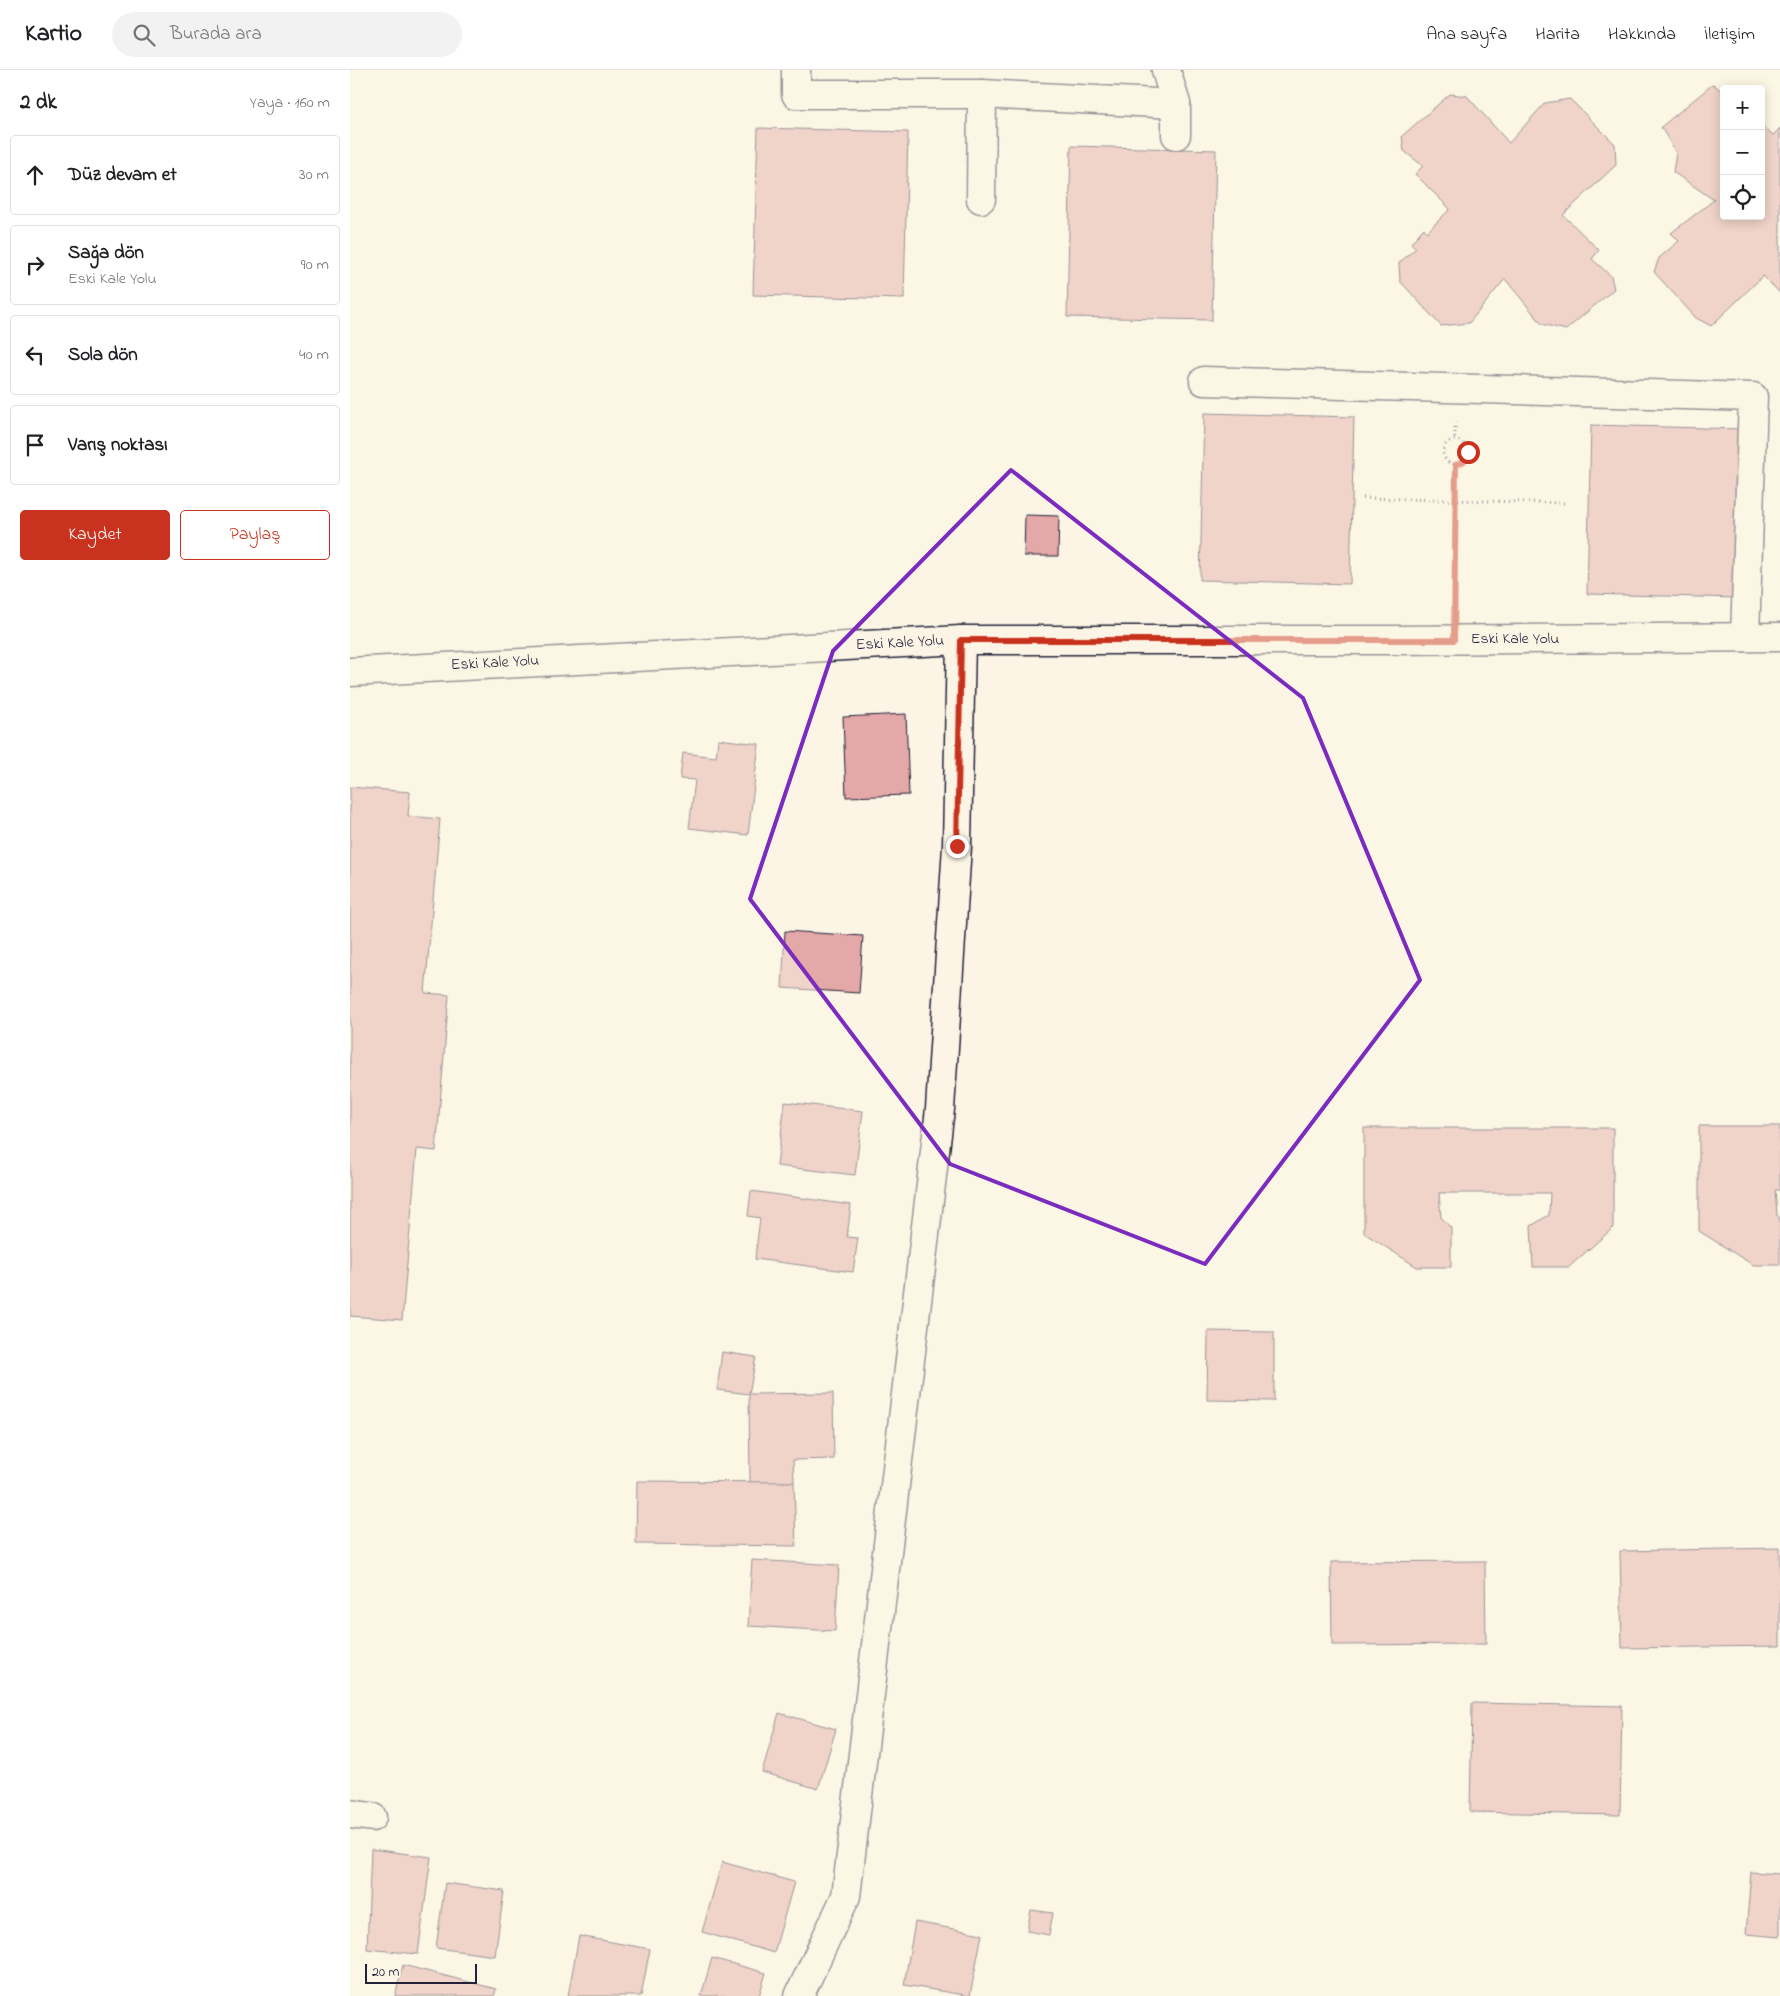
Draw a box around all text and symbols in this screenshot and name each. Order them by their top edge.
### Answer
search box [112,12,462,57]
text: Kartio [25,17,82,52]
icon: search [130,21,158,49]
text: Burada ara [170,21,262,48]
text: Ana sayfa [1426,22,1507,48]
text: Harita [1535,22,1580,48]
text: Hakkında [1608,22,1676,48]
text: İletişim [1704,22,1755,48]
map controls [1720,85,1765,220]
button: + [1720,85,1765,130]
text: 2 dk [20,88,57,118]
text: Yaya · 160 m [250,91,330,115]
button: − [1720,130,1765,175]
icon: ahead [21,161,49,189]
text: Düz devam et [68,162,177,189]
text: 30 m [299,163,329,187]
button: locate [1720,175,1765,220]
text: Sağa dön [68,240,144,267]
icon: right [21,251,49,279]
text: 90 m [301,253,329,277]
text: Eski Kale Yolu [68,267,156,291]
icon: left [21,341,49,369]
text: Sola dön [68,342,138,369]
text: 40 m [299,343,329,367]
icon: arrive [21,431,49,459]
text: Varış noktası [68,432,168,459]
route start [1457,441,1480,464]
button: Kaydet [20,510,170,560]
button: Paylaş [180,510,330,560]
street label: Eski Kale Yolu [1471,627,1559,651]
street label: Eski Kale Yolu [855,629,945,657]
street label: Eski Kale Yolu [450,649,540,677]
route end [946,835,969,858]
scale bar [365,1961,478,1984]
text: 20 m [372,1962,399,1983]

